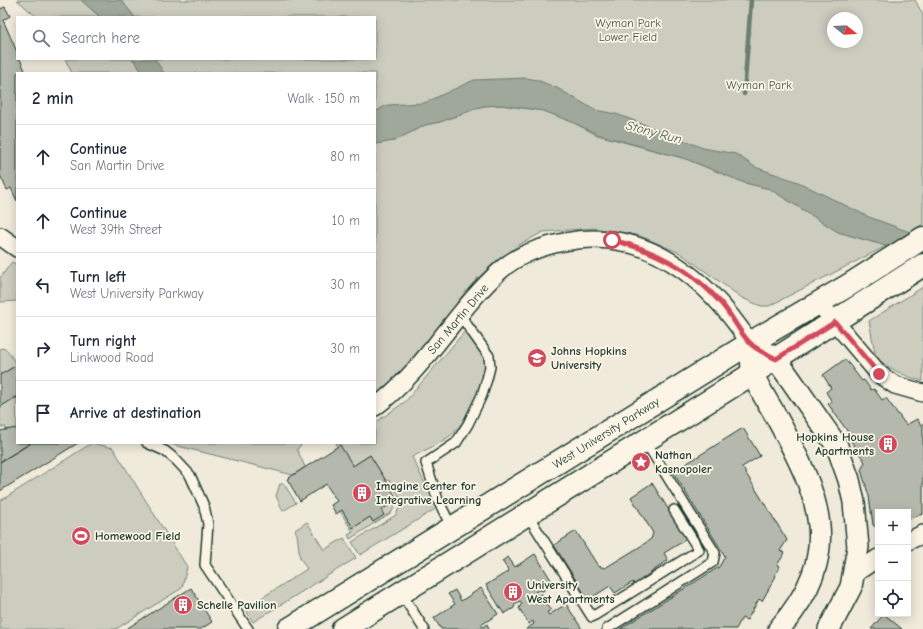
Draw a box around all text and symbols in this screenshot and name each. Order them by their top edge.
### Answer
north arrow [827,12,863,48]
search box [16,16,376,60]
park label: Wyman Park Lower Field [595,16,661,44]
icon: search [30,27,52,49]
text: Search here [62,29,140,47]
park label: Wyman Park [726,78,792,92]
text: 2 min [32,89,73,108]
text: Walk · 150 m [288,91,360,106]
water label: Stony Run [625,117,683,147]
text: Continue [70,140,127,158]
icon: ahead [32,146,54,168]
text: 80 m [330,149,360,164]
text: San Martin Drive [70,158,164,173]
text: Continue [70,204,127,222]
icon: ahead [32,210,54,232]
text: 10 m [332,213,360,228]
text: West 39th Street [70,222,161,237]
route start [603,231,621,249]
text: Turn left [70,268,126,286]
icon: left [32,274,54,296]
text: 30 m [330,277,360,292]
street label: San Martin Drive [425,281,491,357]
text: West University Parkway [70,286,204,301]
text: Turn right [70,332,136,350]
icon: right [32,338,54,360]
text: 30 m [330,341,360,356]
place label: Johns Hopkins University [551,344,626,372]
school or university icon: Johns Hopkins University [526,347,548,369]
text: Linkwood Road [70,350,154,365]
route end [870,365,888,383]
street label: West University Parkway [550,394,663,472]
icon: arrive [32,402,54,424]
text: Arrive at destination [70,404,201,422]
place label: Hopkins House Apartments [796,430,874,458]
building icon: Hopkins House Apartments [877,433,899,455]
place label: Nathan Kasnopoler [655,448,712,476]
place icon: Nathan Kasnopoler [630,451,652,473]
place label: Imagine Center for Integrative Learning [376,479,481,507]
building icon: Imagine Center for Integrative Learning [351,482,373,504]
map controls [875,509,911,617]
button: + [875,509,911,545]
sports icon: Homewood Field [70,525,92,547]
place label: Homewood Field [95,529,180,543]
button: − [875,545,911,581]
place label: University West Apartments [527,578,615,606]
building icon: University West Apartments [502,581,524,603]
button: locate [875,581,911,617]
building icon: Schelle Pavilion [172,594,194,616]
place label: Schelle Pavilion [197,598,276,612]

